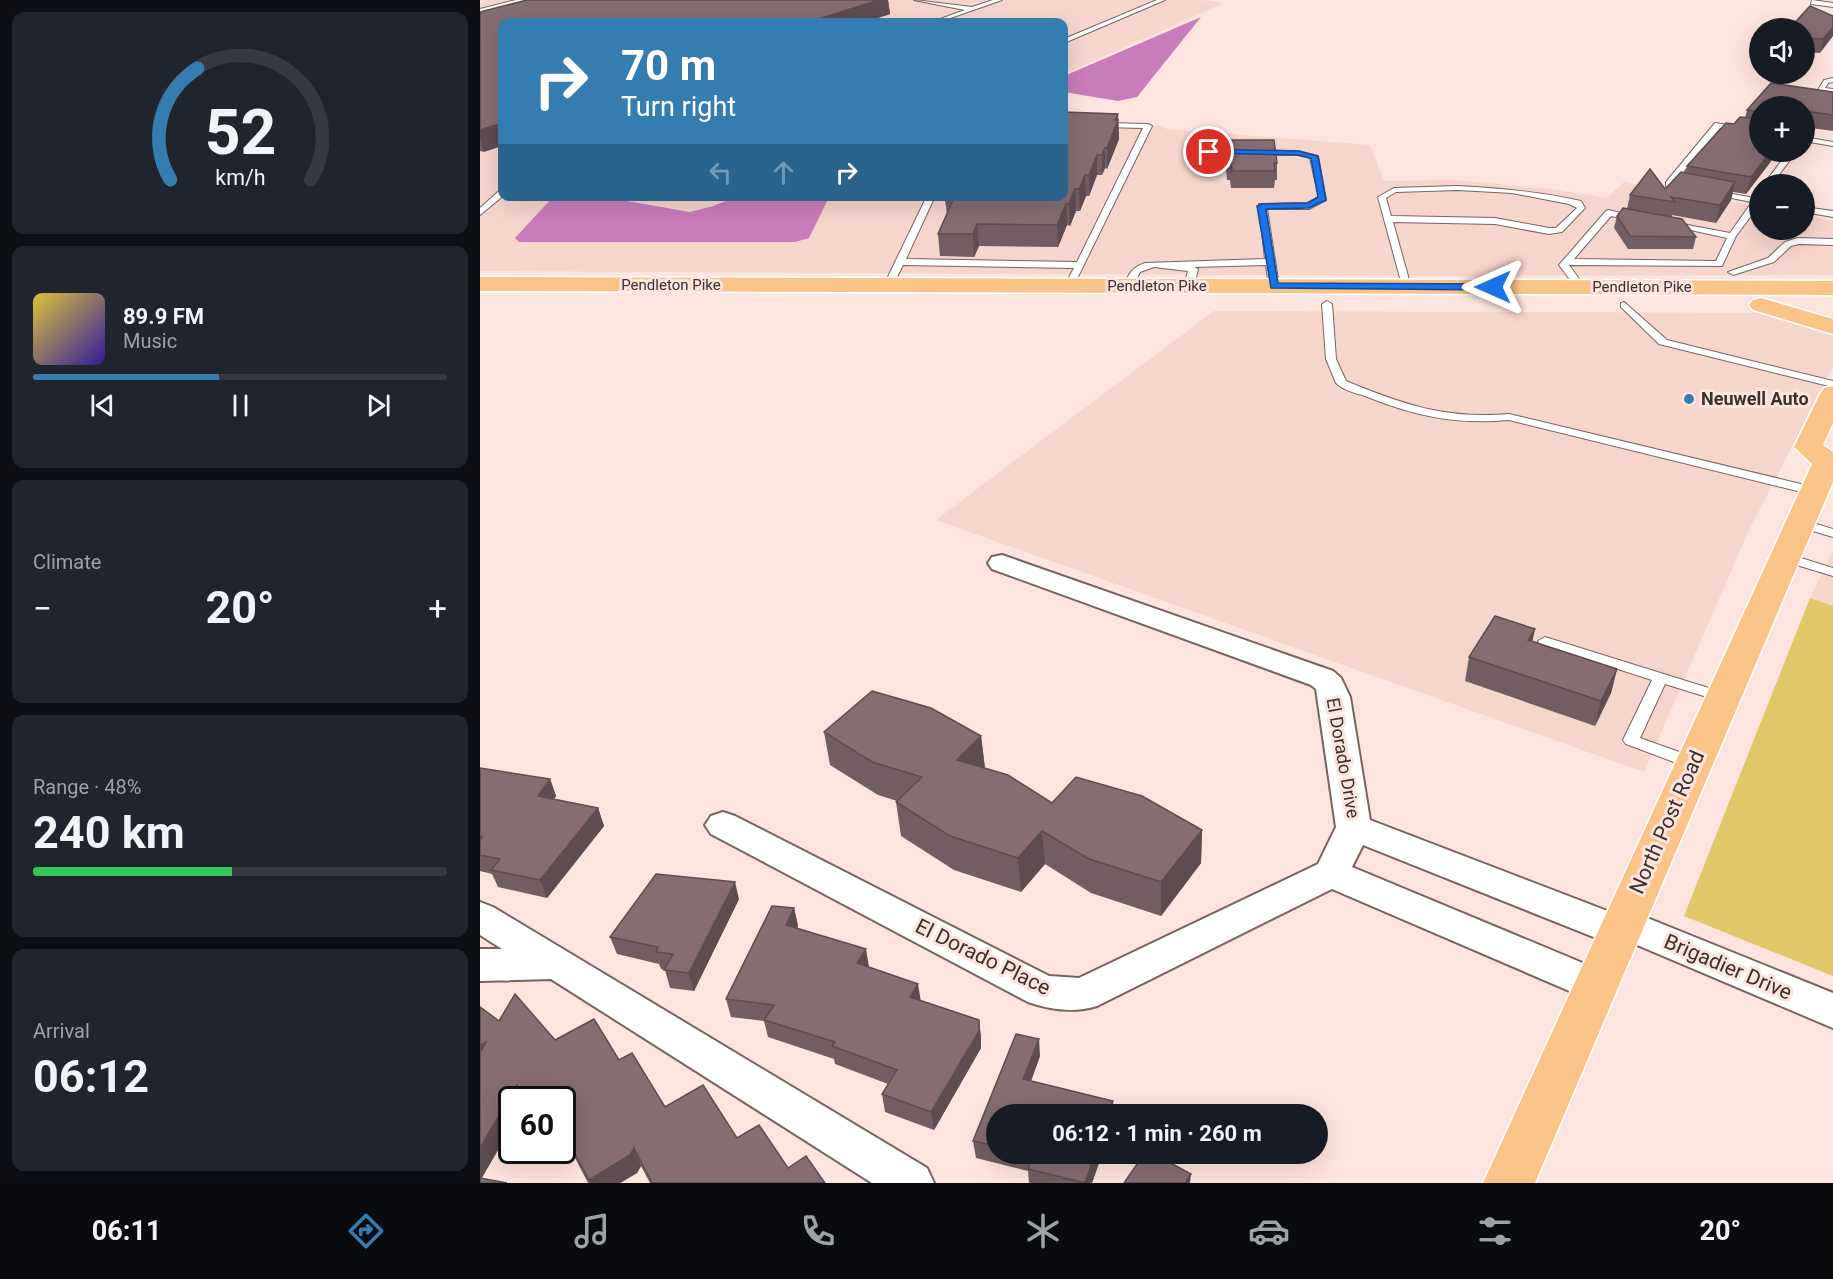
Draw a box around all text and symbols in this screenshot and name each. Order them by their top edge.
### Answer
map controls [1749,18,1815,240]
button: sound [1749,18,1815,84]
text: 70 m [621,41,716,90]
icon: right [522,42,600,120]
text: Turn right [621,91,736,123]
text: 52 [204,96,276,169]
button: + [1749,96,1815,162]
pin [1183,126,1234,177]
icon: arrive [1192,135,1225,168]
icon: left [704,156,737,189]
icon: ahead [767,156,800,189]
icon: right [830,156,863,189]
text: km/h [215,165,265,190]
button: − [1749,174,1815,240]
position arrow [1461,255,1525,319]
street label: Pendleton Pike [621,276,721,294]
street label: Pendleton Pike [1107,277,1207,295]
street label: Pendleton Pike [1592,278,1692,296]
text: 89.9 FM [123,304,204,329]
text: Music [123,329,177,353]
place label: Neuwell Auto [1701,388,1809,409]
icon: previous [86,389,119,422]
icon: pause [224,389,257,422]
icon: next [362,389,395,422]
marker: Neuwell Auto [1682,392,1696,406]
text: Climate [33,550,101,574]
text: 20° [205,581,275,634]
text: − [33,589,52,628]
text: + [428,589,447,628]
street label: El Dorado Drive [1323,696,1364,820]
street label: North Post Road [1625,747,1709,897]
text: Range · 48% [33,775,141,799]
text: 240 km [33,806,185,859]
street label: El Dorado Place [912,914,1054,1000]
street label: Brigadier Drive [1661,929,1795,1005]
text: Arrival [33,1019,90,1043]
text: 06:12 [33,1050,149,1103]
speed limit sign: 60 [498,1086,576,1164]
text: 06:12 · 1 min · 260 m [1052,1121,1262,1146]
icon: directions [345,1210,387,1252]
icon: music [571,1210,613,1252]
icon: phone [797,1210,839,1252]
icon: climate [1022,1210,1064,1252]
icon: car [1248,1210,1290,1252]
icon: filters [1474,1210,1516,1252]
text: 06:11 [92,1215,161,1247]
text: 20° [1700,1215,1741,1247]

